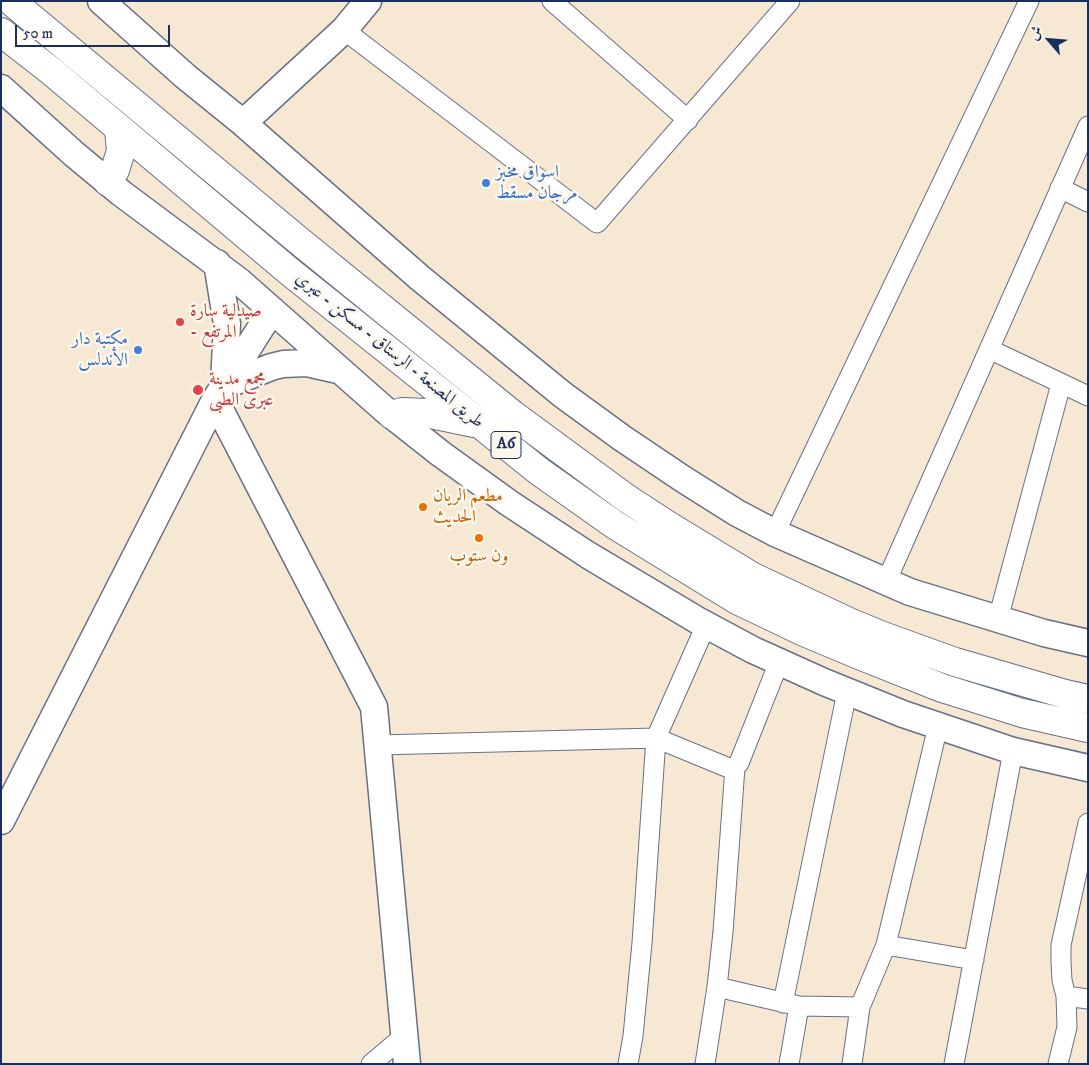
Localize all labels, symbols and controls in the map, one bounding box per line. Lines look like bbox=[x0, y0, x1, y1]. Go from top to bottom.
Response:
scale bar bbox=[18, 15, 172, 47]
north arrow bbox=[1024, 15, 1074, 65]
text: ش bbox=[1024, 23, 1047, 43]
text: 50 m bbox=[23, 24, 53, 43]
place label: اسواق مخبز مرجان مسقط bbox=[496, 162, 577, 204]
marker: اسواق مخبز مرجان مسقط bbox=[480, 177, 492, 189]
street label: طريق المصنعة - الرستاق - مسكن - عبري bbox=[290, 268, 488, 434]
place label: صيدلية سارة - المرتفع bbox=[190, 301, 262, 344]
marker: صيدلية سارة - المرتفع bbox=[174, 316, 186, 328]
place label: مكتبة دار الأندلس bbox=[72, 329, 128, 372]
marker: مكتبة دار الأندلس bbox=[132, 344, 144, 356]
place label: مجمع مدينة عبرى الطبى bbox=[209, 369, 274, 412]
marker: مجمع مدينة عبرى الطبى bbox=[191, 383, 205, 397]
road number: A6 bbox=[491, 432, 521, 458]
place label: مطعم الريان الحديث bbox=[433, 486, 503, 528]
marker: مطعم الريان الحديث bbox=[417, 501, 429, 513]
marker: ون ستوب bbox=[473, 532, 485, 544]
place label: ون ستوب bbox=[450, 546, 508, 568]

